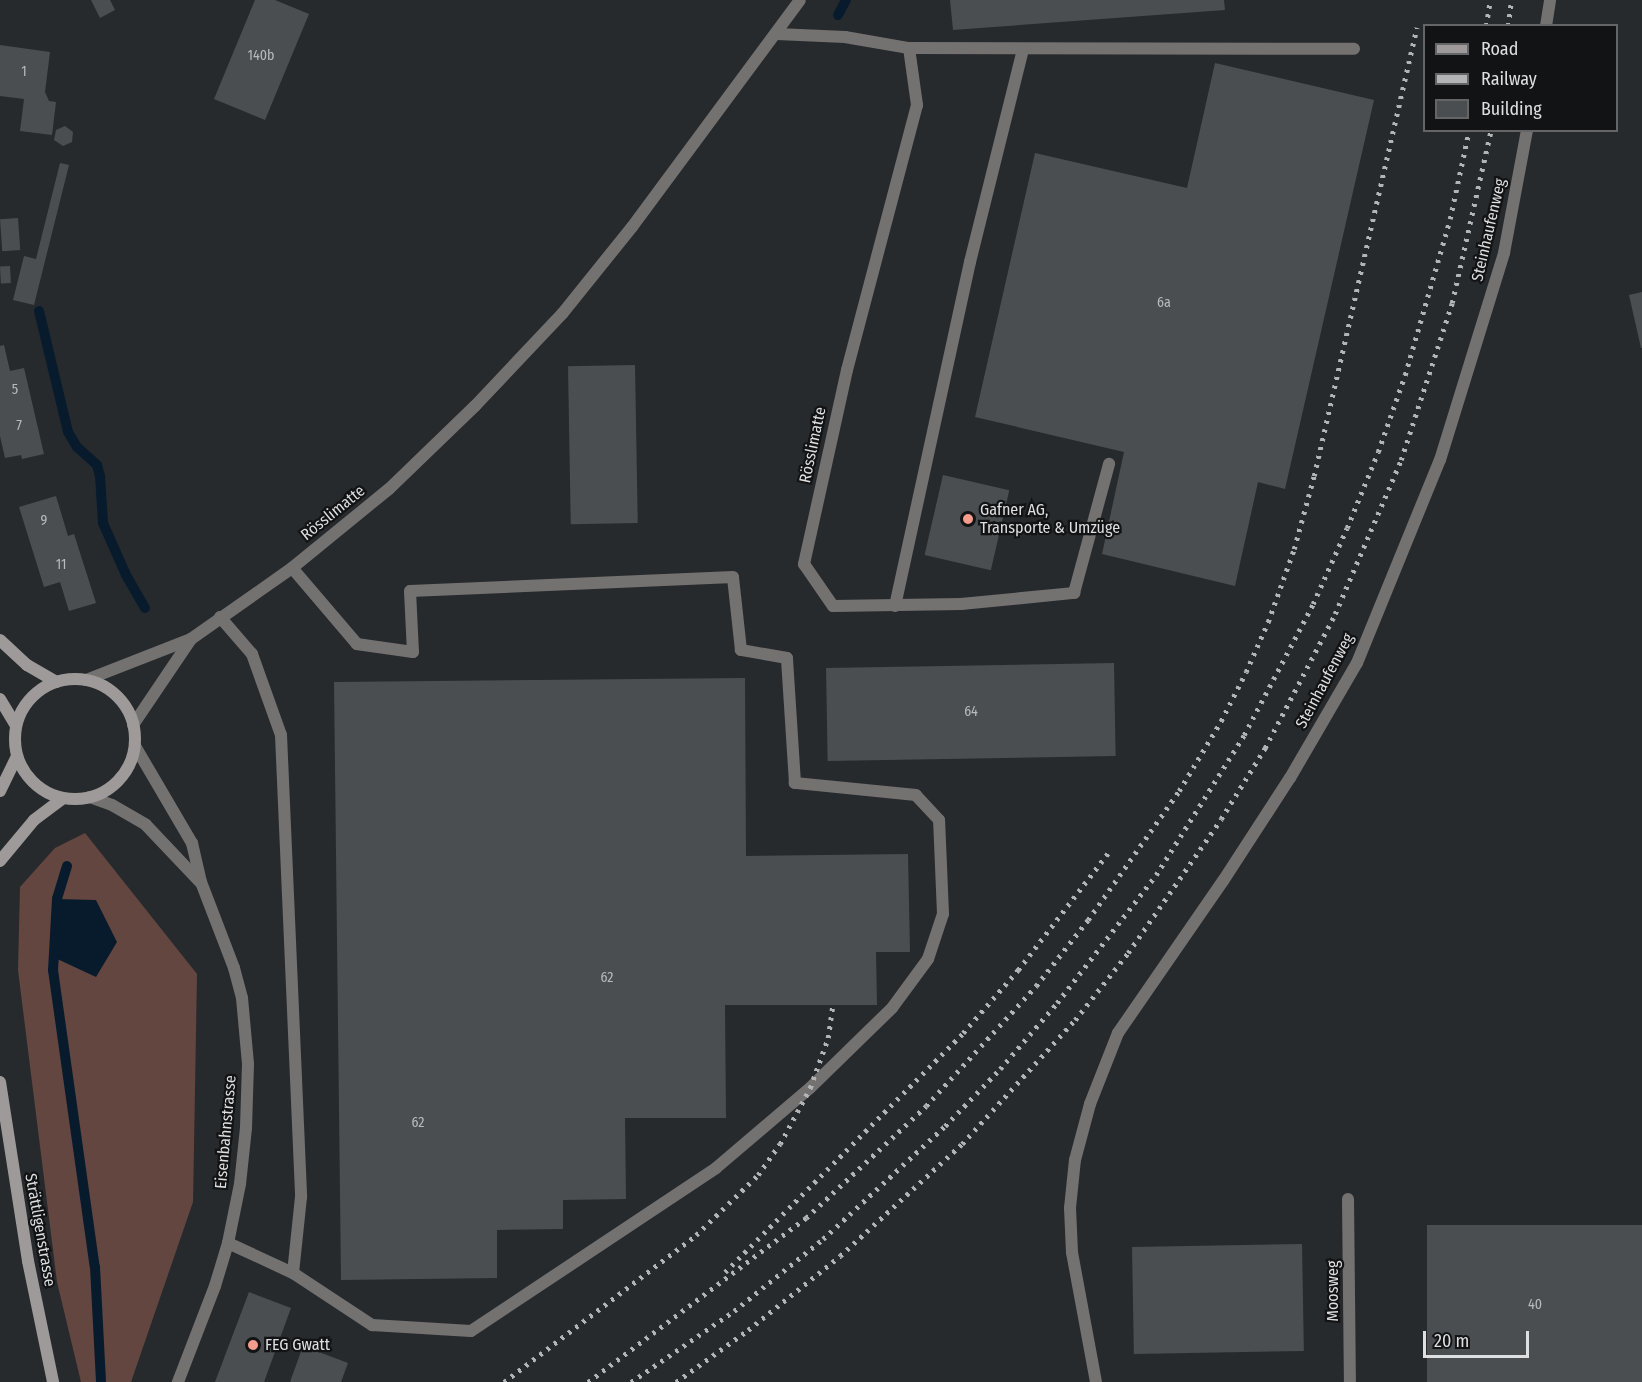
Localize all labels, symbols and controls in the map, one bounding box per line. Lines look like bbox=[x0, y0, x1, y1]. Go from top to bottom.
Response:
legend bbox=[1423, 24, 1618, 132]
text: Road bbox=[1481, 38, 1518, 60]
house number: 140b bbox=[248, 48, 274, 64]
house number: 1 bbox=[21, 64, 27, 80]
text: Railway bbox=[1481, 68, 1537, 90]
text: Building bbox=[1481, 98, 1542, 120]
street label: Steinhaufenweg bbox=[1468, 177, 1510, 283]
house number: 6a bbox=[1157, 295, 1171, 311]
house number: 5 bbox=[12, 382, 18, 398]
street label: Rösslimatte bbox=[796, 405, 830, 485]
house number: 7 bbox=[16, 418, 22, 434]
street label: Rösslimatte bbox=[297, 481, 369, 545]
place label: Gafner AG, Transporte & Umzüge bbox=[980, 500, 1120, 538]
marker: Gafner AG, Transporte & Umzüge bbox=[961, 512, 975, 526]
house number: 9 bbox=[41, 513, 47, 529]
house number: 11 bbox=[56, 557, 66, 573]
street label: Steinhaufenweg bbox=[1292, 630, 1358, 732]
house number: 64 bbox=[964, 704, 978, 720]
house number: 62 bbox=[601, 970, 613, 986]
street label: Eisenbahnstrasse bbox=[211, 1074, 241, 1190]
house number: 62 bbox=[412, 1115, 424, 1131]
street label: Strättligenstrasse bbox=[21, 1172, 59, 1288]
street label: Moosweg bbox=[1323, 1261, 1343, 1321]
house number: 40 bbox=[1528, 1297, 1542, 1313]
scale bar bbox=[1426, 1319, 1532, 1357]
text: 20 m bbox=[1434, 1330, 1469, 1352]
place label: FEG Gwatt bbox=[265, 1335, 330, 1355]
marker: FEG Gwatt bbox=[246, 1338, 260, 1352]

